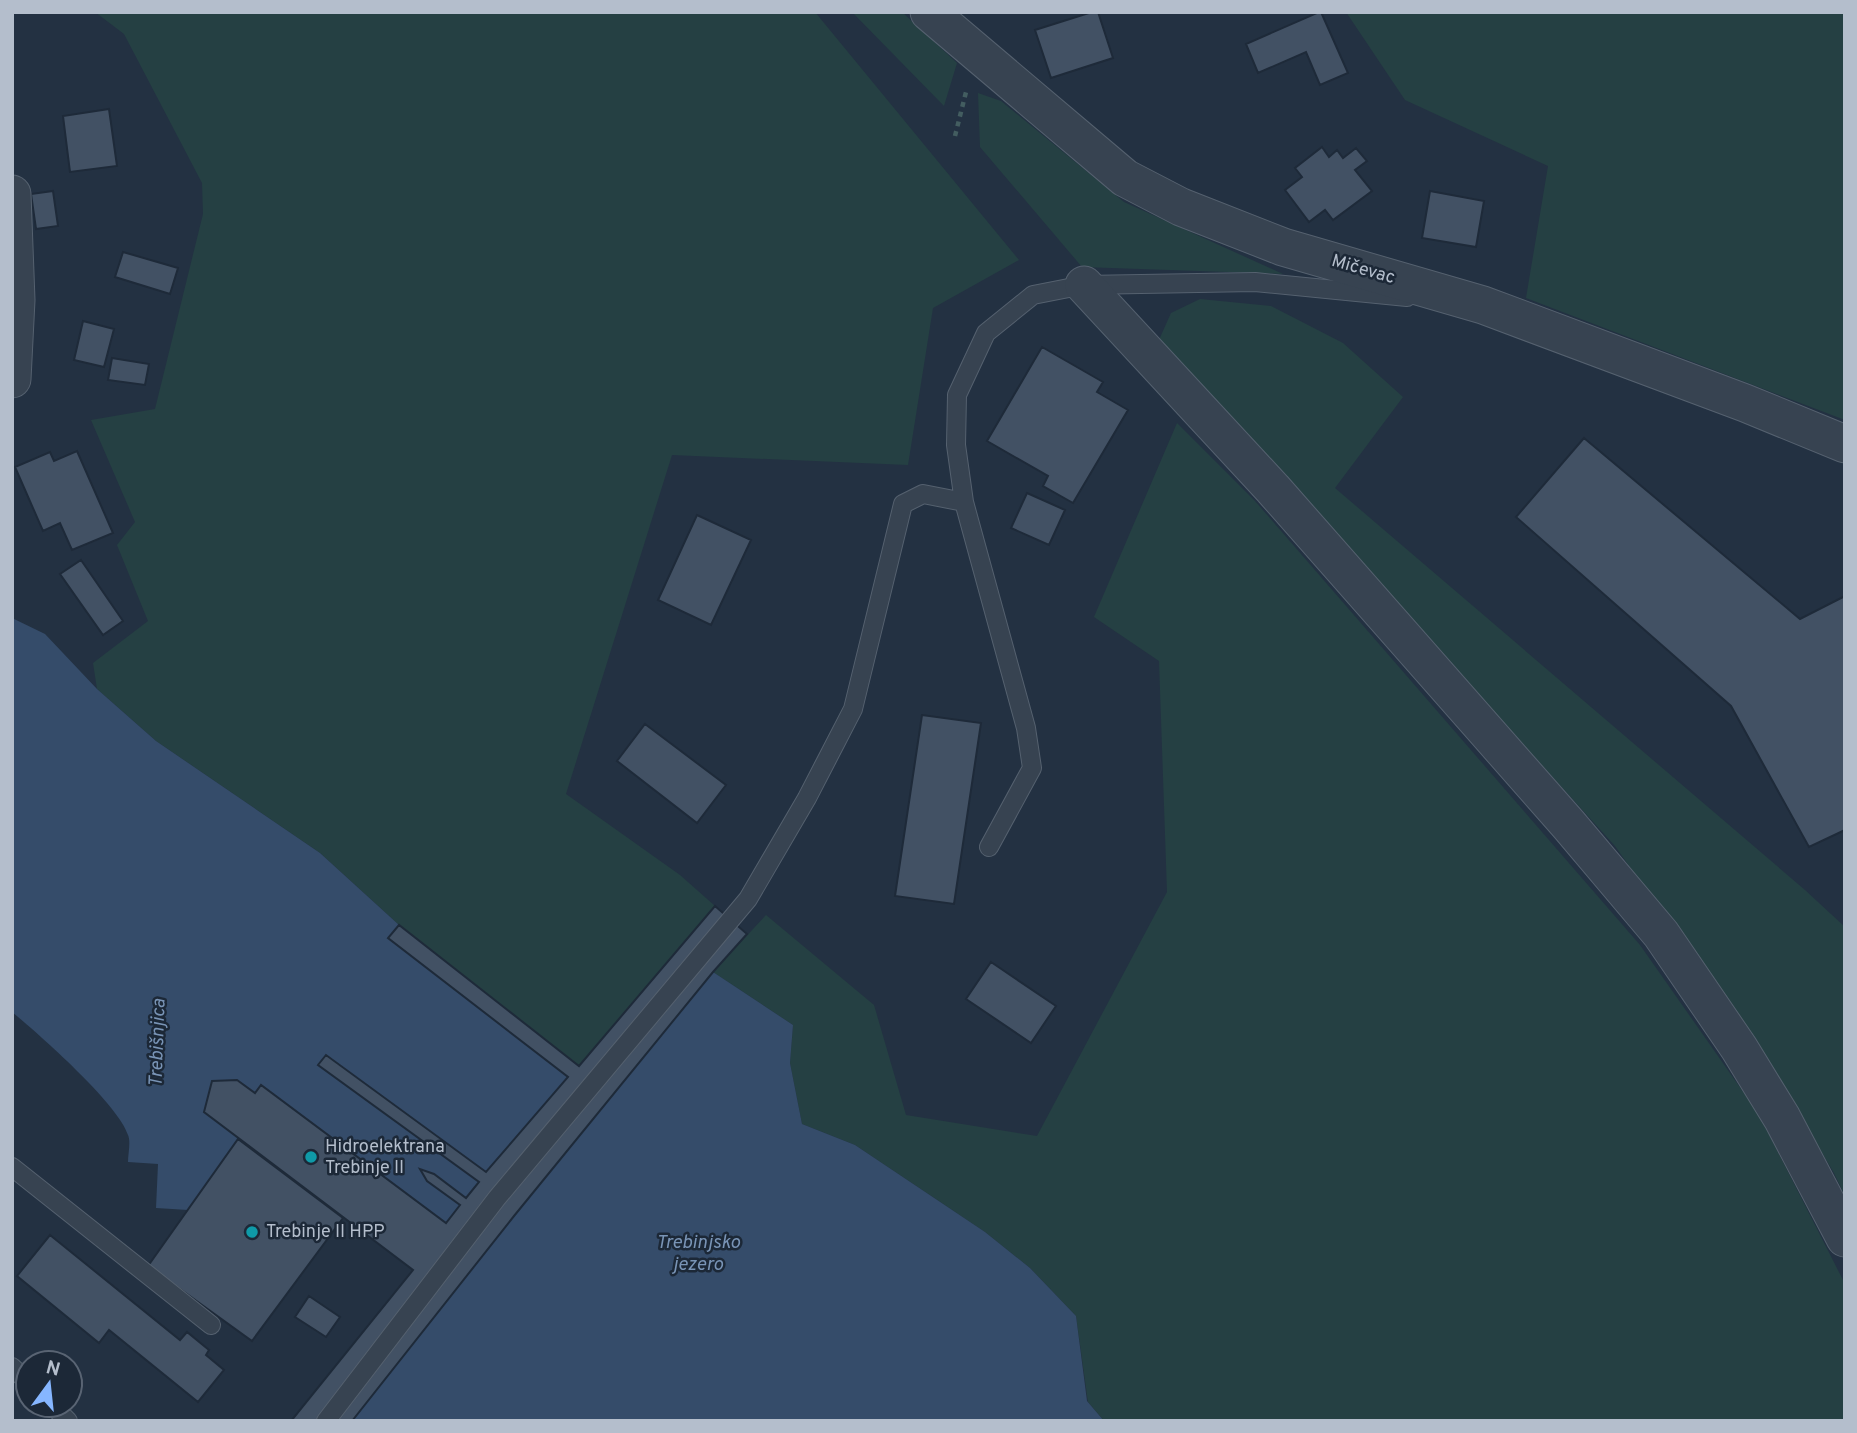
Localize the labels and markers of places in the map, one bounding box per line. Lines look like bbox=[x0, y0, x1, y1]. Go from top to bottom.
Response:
place label: Hidroelektrana Trebinje II bbox=[325, 1136, 445, 1180]
marker: Hidroelektrana Trebinje II bbox=[303, 1149, 319, 1165]
place label: Trebinje II HPP bbox=[266, 1221, 385, 1244]
marker: Trebinje II HPP bbox=[244, 1224, 260, 1240]

